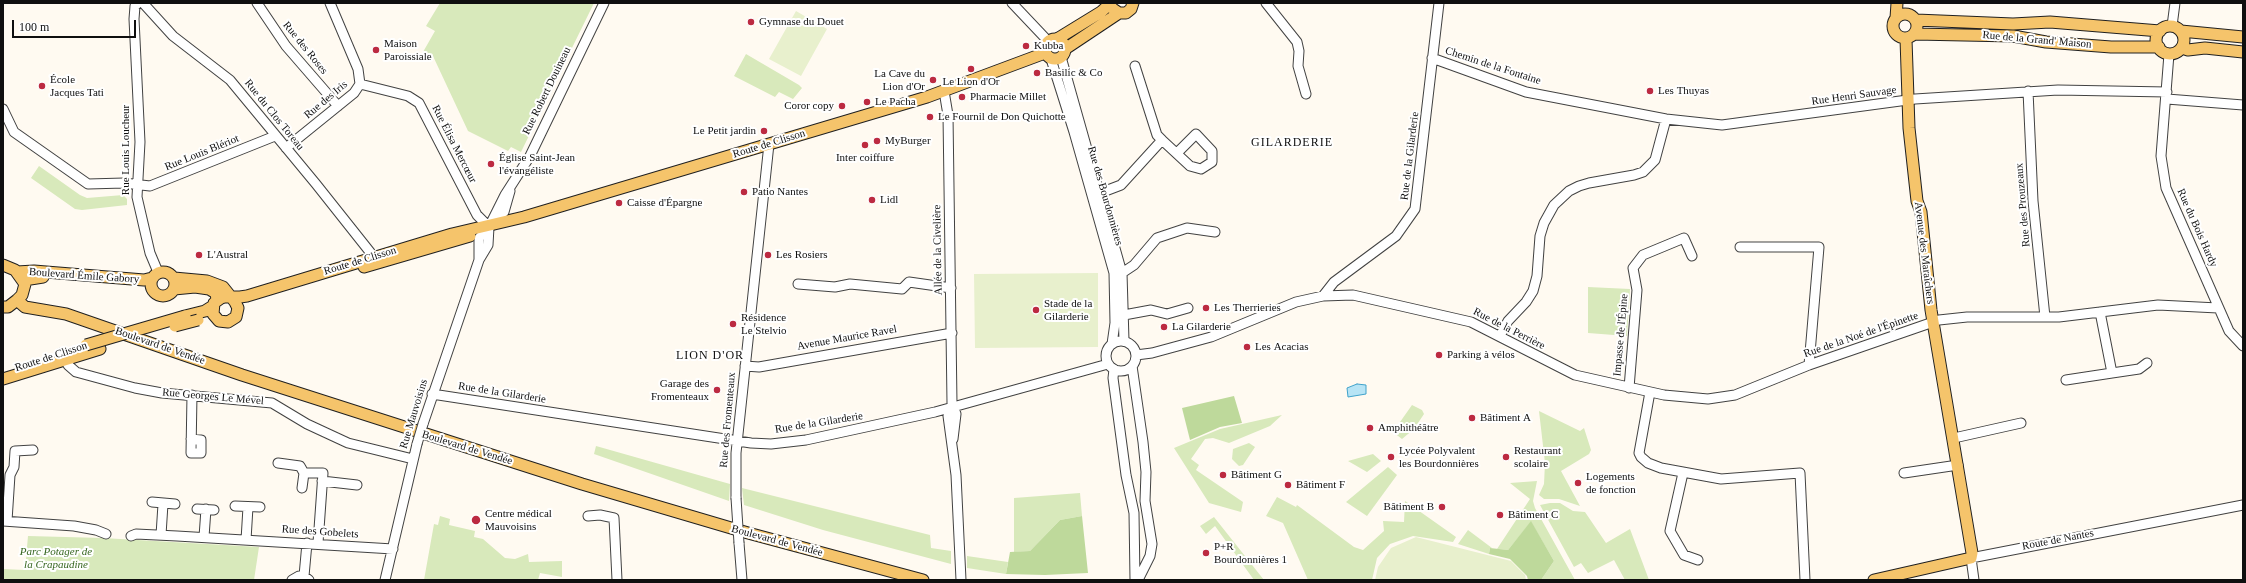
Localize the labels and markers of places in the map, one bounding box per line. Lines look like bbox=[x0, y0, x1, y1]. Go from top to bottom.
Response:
place label: Gymnase du Douet bbox=[759, 15, 844, 29]
marker: Gymnase du Douet bbox=[746, 17, 756, 27]
place label: Maison Paroissiale bbox=[384, 37, 432, 63]
place label: Kubba bbox=[1034, 39, 1063, 53]
marker: Kubba bbox=[1021, 41, 1031, 51]
marker: Maison Paroissiale bbox=[371, 45, 381, 55]
marker: Le Lion d'Or bbox=[966, 64, 976, 74]
place label: Basilic & Co bbox=[1045, 66, 1102, 80]
place label: La Cave du Lion d'Or bbox=[874, 67, 925, 93]
marker: Basilic & Co bbox=[1032, 68, 1042, 78]
place label: École Jacques Tati bbox=[50, 73, 104, 99]
marker: La Cave du Lion d'Or bbox=[928, 75, 938, 85]
place label: Le Lion d'Or bbox=[943, 75, 999, 89]
marker: École Jacques Tati bbox=[37, 81, 47, 91]
place label: Les Thuyas bbox=[1658, 84, 1709, 98]
marker: Les Thuyas bbox=[1645, 86, 1655, 96]
place label: Pharmacie Millet bbox=[970, 90, 1046, 104]
marker: Pharmacie Millet bbox=[957, 92, 967, 102]
place label: Le Pacha bbox=[875, 95, 916, 109]
marker: Le Pacha bbox=[862, 97, 872, 107]
place label: Coror copy bbox=[784, 99, 834, 113]
marker: Coror copy bbox=[837, 101, 847, 111]
place label: Le Fournil de Don Quichotte bbox=[938, 110, 1066, 124]
marker: Le Fournil de Don Quichotte bbox=[925, 112, 935, 122]
place label: Le Petit jardin bbox=[693, 124, 756, 138]
marker: Le Petit jardin bbox=[759, 126, 769, 136]
place label: MyBurger bbox=[885, 134, 931, 148]
marker: MyBurger bbox=[872, 136, 882, 146]
marker: Inter coiffure bbox=[860, 140, 870, 150]
place label: Église Saint-Jean l'évangéliste bbox=[499, 151, 575, 177]
place label: Inter coiffure bbox=[836, 151, 894, 165]
marker: Église Saint-Jean l'évangéliste bbox=[486, 159, 496, 169]
place label: Patio Nantes bbox=[752, 185, 808, 199]
marker: Patio Nantes bbox=[739, 187, 749, 197]
place label: Lidl bbox=[880, 193, 898, 207]
marker: Lidl bbox=[867, 195, 877, 205]
place label: Caisse d'Épargne bbox=[627, 196, 702, 210]
marker: Caisse d'Épargne bbox=[614, 198, 624, 208]
place label: L'Austral bbox=[207, 248, 248, 262]
place label: Les Rosiers bbox=[776, 248, 828, 262]
marker: L'Austral bbox=[194, 250, 204, 260]
marker: Les Rosiers bbox=[763, 250, 773, 260]
place label: Stade de la Gilarderie bbox=[1044, 297, 1092, 323]
place label: Les Therrieries bbox=[1214, 301, 1281, 315]
marker: Les Therrieries bbox=[1201, 303, 1211, 313]
marker: Stade de la Gilarderie bbox=[1031, 305, 1041, 315]
place label: Résidence Le Stelvio bbox=[741, 311, 787, 337]
marker: Résidence Le Stelvio bbox=[728, 319, 738, 329]
place label: La Gilarderie bbox=[1172, 320, 1231, 334]
marker: La Gilarderie bbox=[1159, 322, 1169, 332]
place label: Les Acacias bbox=[1255, 340, 1308, 354]
marker: Les Acacias bbox=[1242, 342, 1252, 352]
place label: Parking à vélos bbox=[1447, 348, 1515, 362]
marker: Parking à vélos bbox=[1434, 350, 1444, 360]
place label: Garage des Fromenteaux bbox=[651, 377, 709, 403]
marker: Garage des Fromenteaux bbox=[712, 385, 722, 395]
place label: Bâtiment A bbox=[1480, 411, 1531, 425]
marker: Bâtiment A bbox=[1467, 413, 1477, 423]
place label: Amphithéâtre bbox=[1378, 421, 1438, 435]
marker: Amphithéâtre bbox=[1365, 423, 1375, 433]
place label: Lycée Polyvalent les Bourdonnières bbox=[1399, 444, 1479, 470]
place label: Restaurant scolaire bbox=[1514, 444, 1561, 470]
marker: Lycée Polyvalent les Bourdonnières bbox=[1386, 452, 1396, 462]
marker: Restaurant scolaire bbox=[1501, 452, 1511, 462]
place label: Bâtiment G bbox=[1231, 468, 1282, 482]
marker: Bâtiment G bbox=[1218, 470, 1228, 480]
place label: Logements de fonction bbox=[1586, 470, 1636, 496]
place label: Bâtiment F bbox=[1296, 478, 1345, 492]
marker: Logements de fonction bbox=[1573, 478, 1583, 488]
marker: Bâtiment F bbox=[1283, 480, 1293, 490]
place label: Bâtiment B bbox=[1384, 500, 1434, 514]
marker: Bâtiment B bbox=[1437, 502, 1447, 512]
place label: Centre médical Mauvoisins bbox=[485, 507, 552, 533]
place label: Bâtiment C bbox=[1508, 508, 1558, 522]
marker: Bâtiment C bbox=[1495, 510, 1505, 520]
marker: Centre médical Mauvoisins bbox=[470, 514, 482, 526]
place label: P+R Bourdonnières 1 bbox=[1214, 540, 1287, 566]
marker: P+R Bourdonnières 1 bbox=[1201, 548, 1211, 558]

